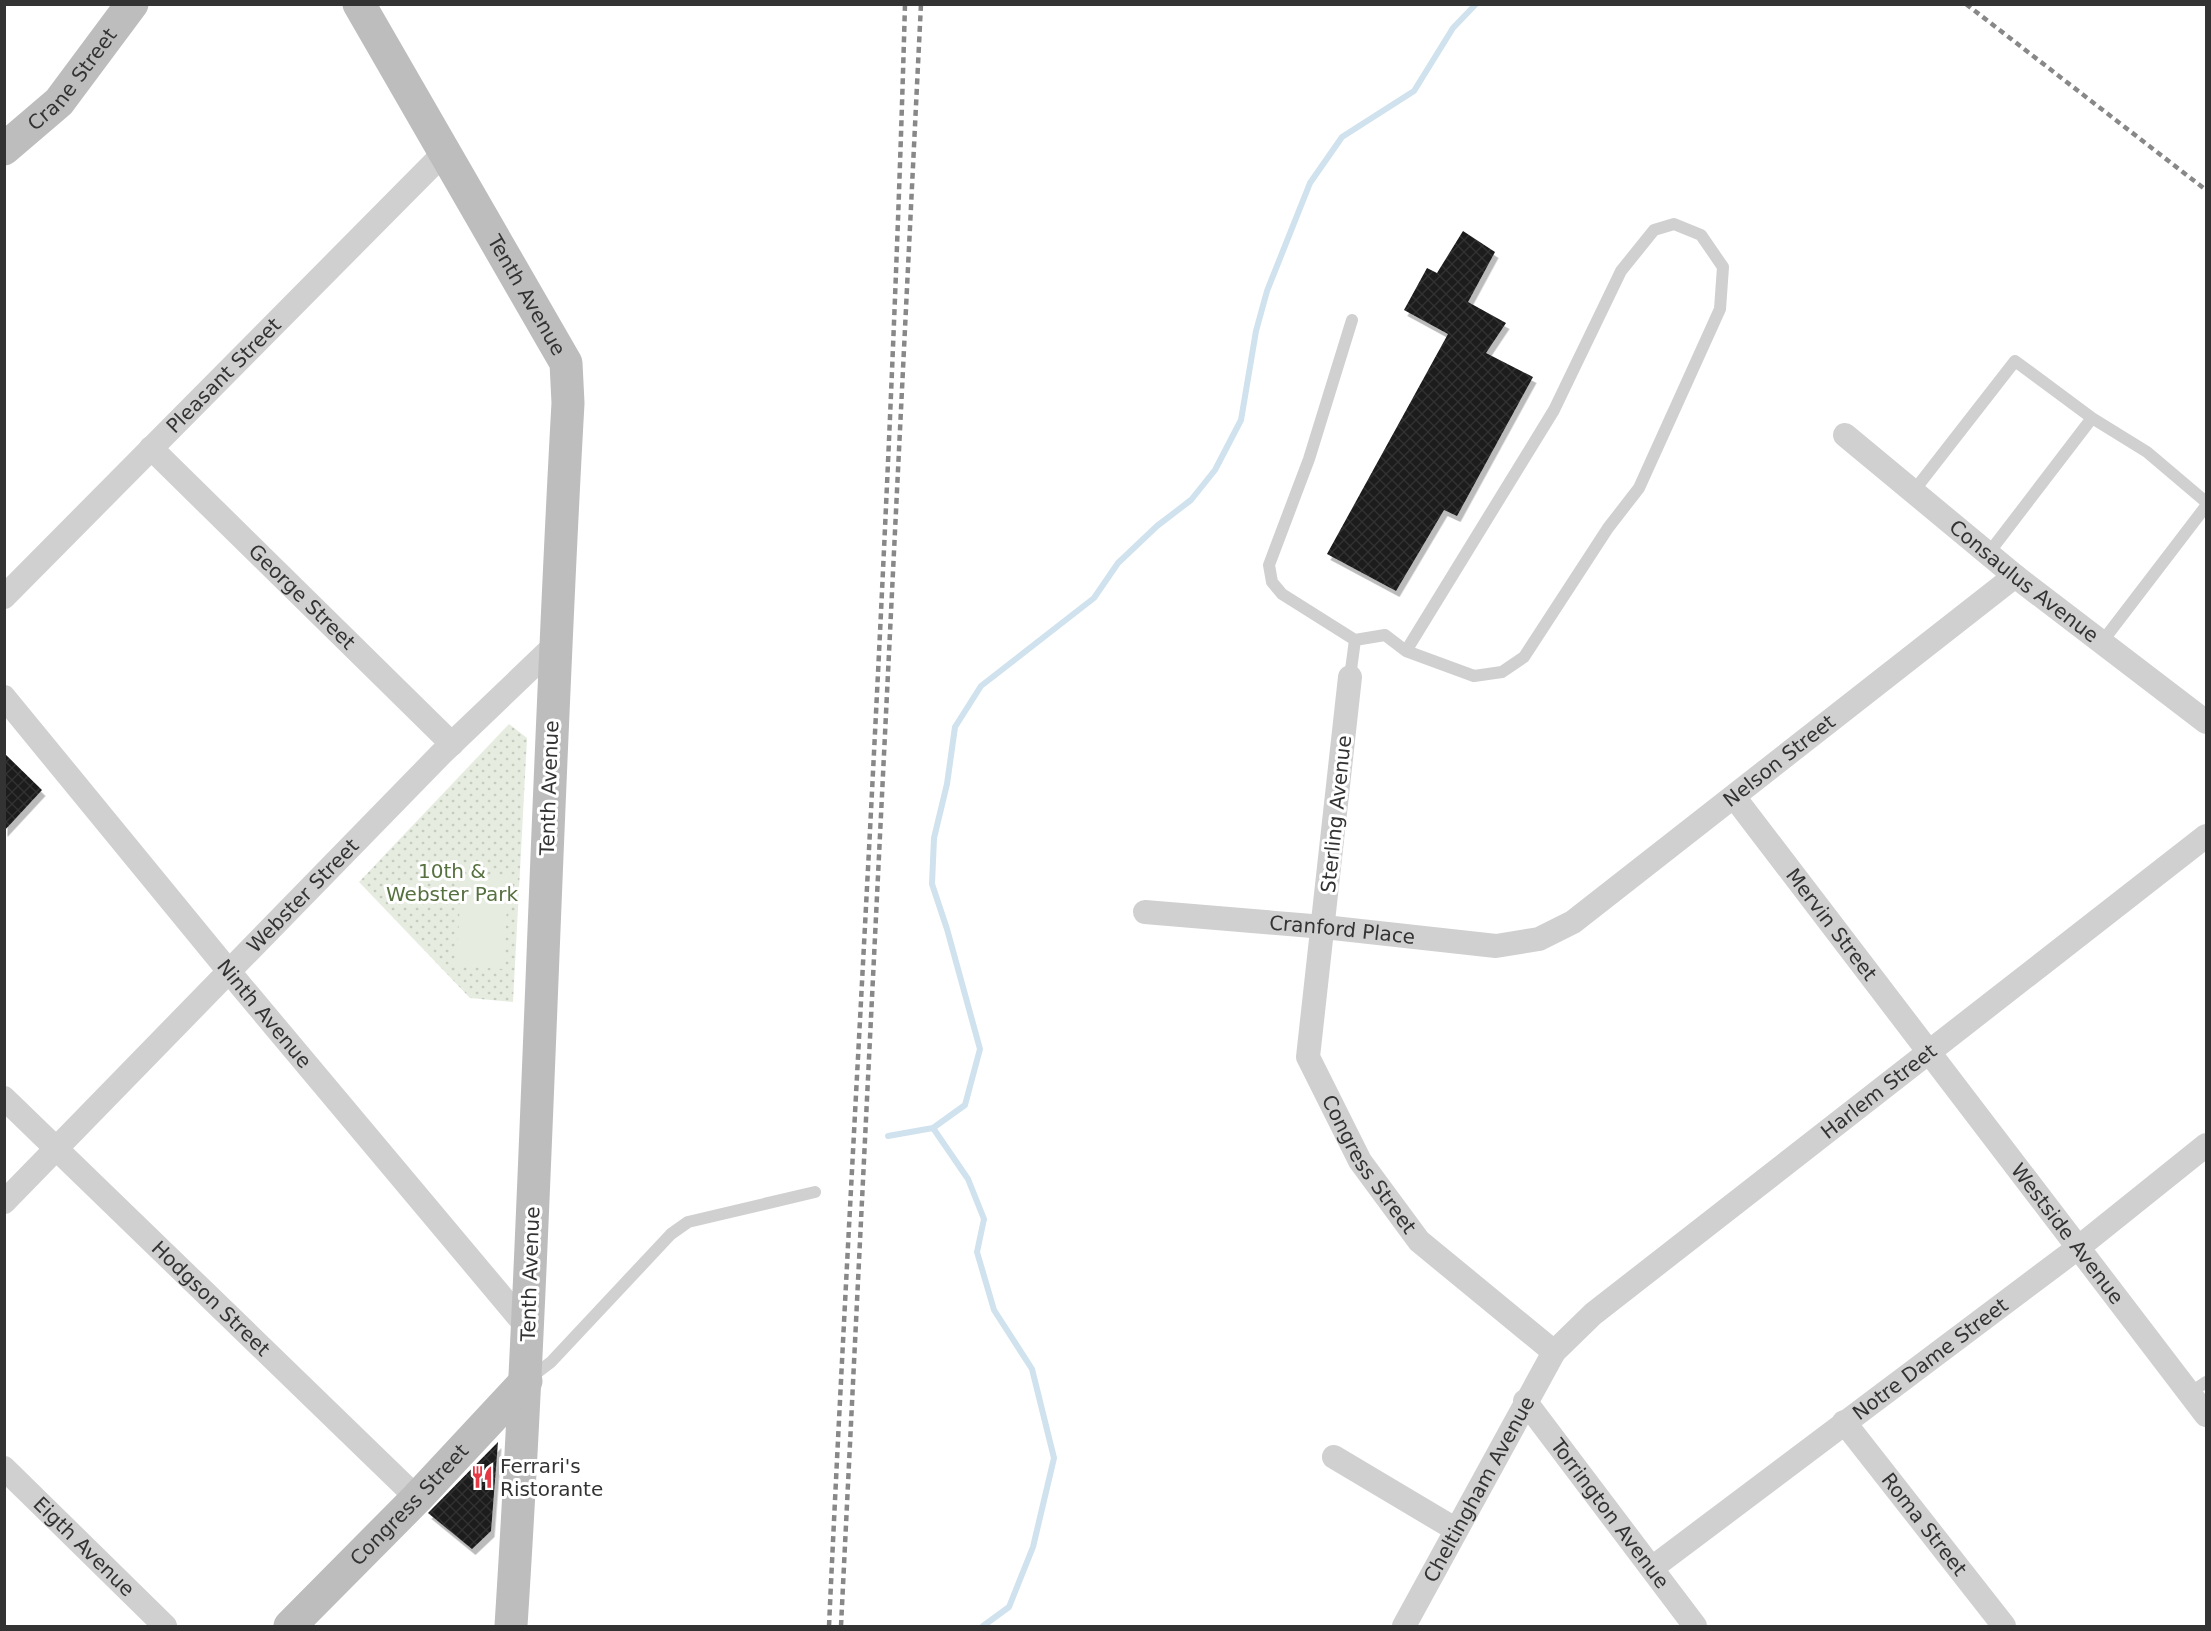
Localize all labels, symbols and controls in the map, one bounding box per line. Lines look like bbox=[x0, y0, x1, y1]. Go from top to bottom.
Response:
street label: Crane Street bbox=[23, 23, 122, 136]
street label: Tenth Avenue bbox=[482, 230, 571, 360]
street label: Pleasant Street bbox=[161, 313, 286, 438]
street label: Consaulus Avenue bbox=[1944, 515, 2103, 647]
street label: George Street bbox=[244, 539, 361, 654]
street label: Nelson Street bbox=[1718, 709, 1840, 812]
street label: Tenth Avenue bbox=[535, 720, 563, 857]
street label: Sterling Avenue bbox=[1316, 734, 1356, 894]
street label: Webster Street bbox=[242, 834, 364, 958]
park label: 10th & Webster Park bbox=[386, 859, 518, 906]
street label: Mervin Street bbox=[1781, 863, 1882, 985]
street label: Cranford Place bbox=[1268, 910, 1416, 949]
street label: Ninth Avenue bbox=[212, 954, 317, 1073]
street label: Harlem Street bbox=[1816, 1039, 1941, 1144]
street label: Congress Street bbox=[1317, 1091, 1422, 1238]
street label: Westside Avenue bbox=[2006, 1158, 2129, 1309]
street label: Tenth Avenue bbox=[516, 1206, 544, 1343]
street label: Hodgson Street bbox=[147, 1236, 275, 1361]
street label: Notre Dame Street bbox=[1848, 1293, 2013, 1425]
street label: Cheltingham Avenue bbox=[1418, 1392, 1539, 1586]
street label: Torrington Avenue bbox=[1545, 1433, 1674, 1593]
street label: Congress Street bbox=[345, 1439, 473, 1570]
place label: Ferrari's Ristorante bbox=[500, 1454, 603, 1501]
restaurant icon: Ferrari's Ristorante bbox=[469, 1464, 495, 1490]
street label: Roma Street bbox=[1876, 1468, 1972, 1581]
street label: Eigth Avenue bbox=[28, 1492, 140, 1601]

